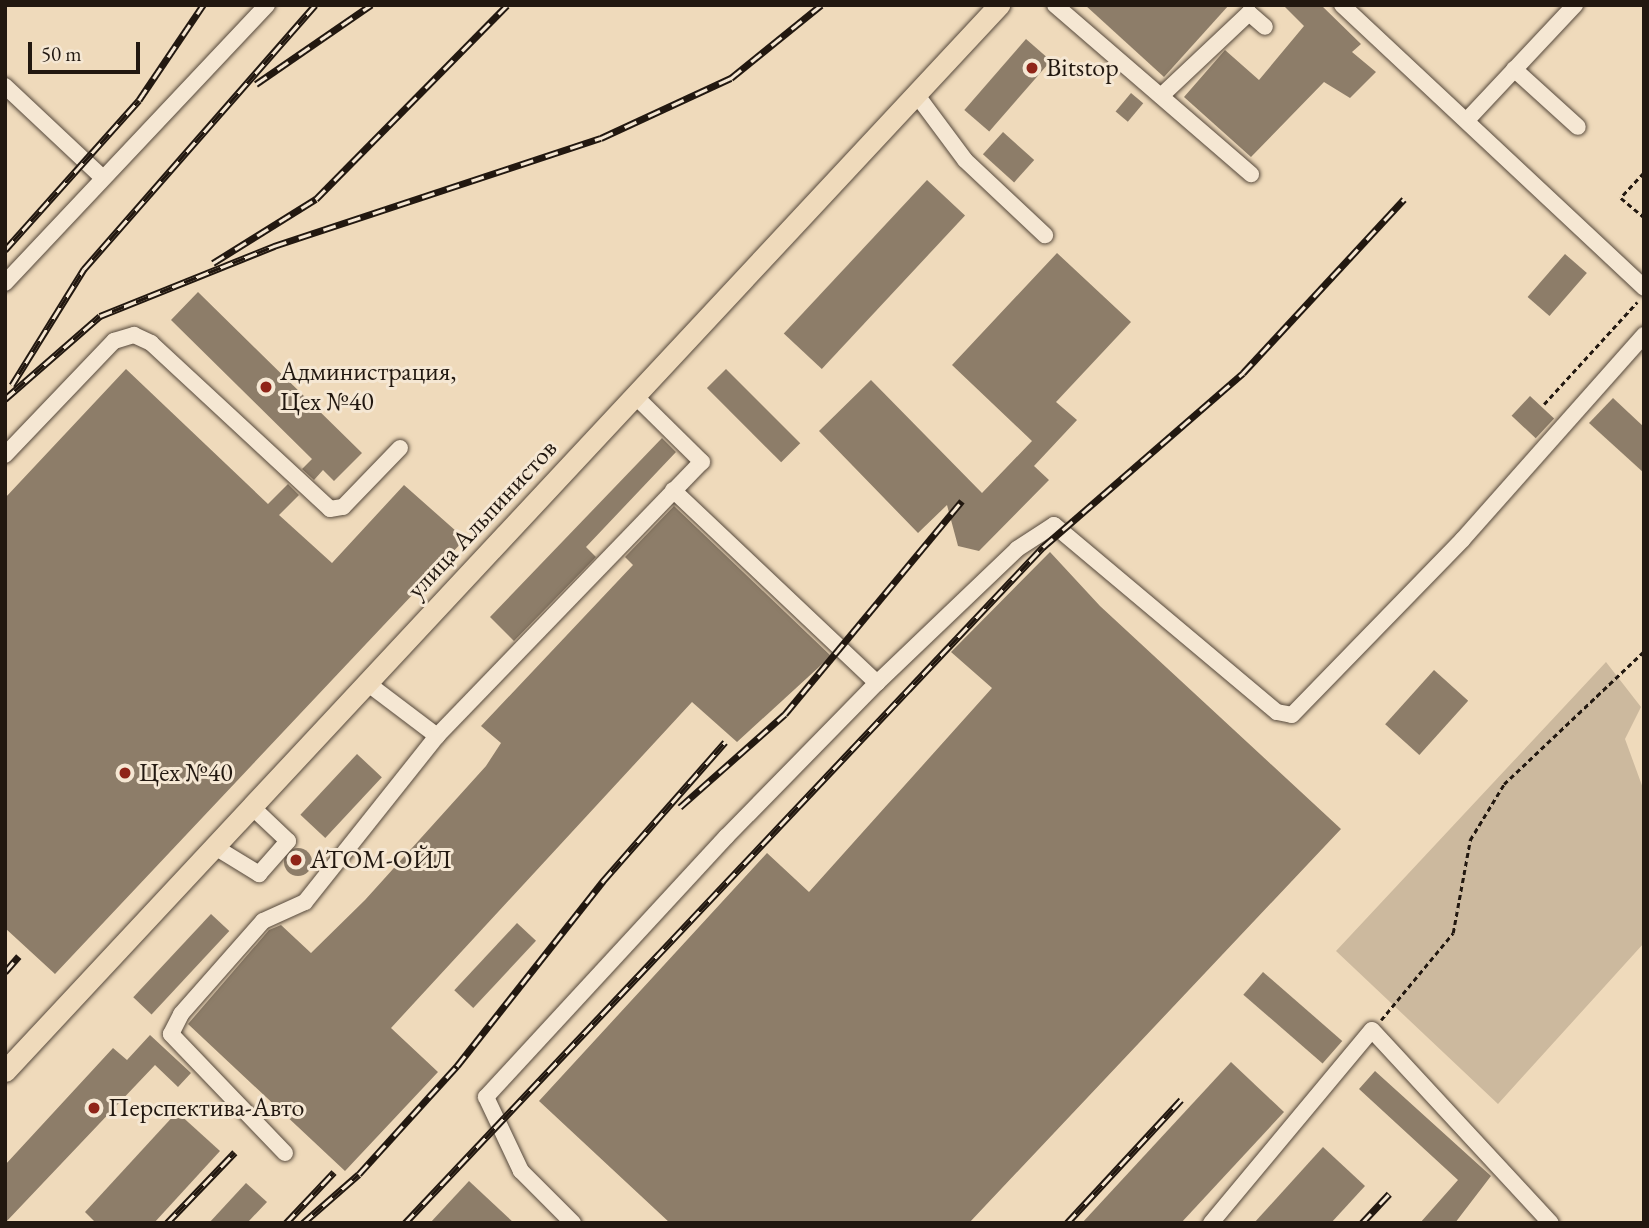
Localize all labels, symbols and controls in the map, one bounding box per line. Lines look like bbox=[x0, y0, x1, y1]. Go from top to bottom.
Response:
scale bar bbox=[32, 28, 144, 72]
text: 50 m bbox=[41, 40, 82, 67]
place label: Bitstop bbox=[1046, 52, 1119, 84]
marker: Bitstop bbox=[1024, 60, 1040, 76]
place label: Администрация, Цех №40 bbox=[280, 356, 456, 418]
marker: Администрация, Цех №40 bbox=[258, 379, 274, 395]
street label: улица Альпинистов bbox=[400, 433, 564, 605]
place label: Цех №40 bbox=[139, 757, 233, 789]
marker: Цех №40 bbox=[117, 765, 133, 781]
place label: АТОМ-ОЙЛ bbox=[310, 844, 452, 876]
marker: АТОМ-ОЙЛ bbox=[288, 852, 304, 868]
place label: Перспектива-Авто bbox=[108, 1092, 304, 1124]
marker: Перспектива-Авто bbox=[86, 1100, 102, 1116]

